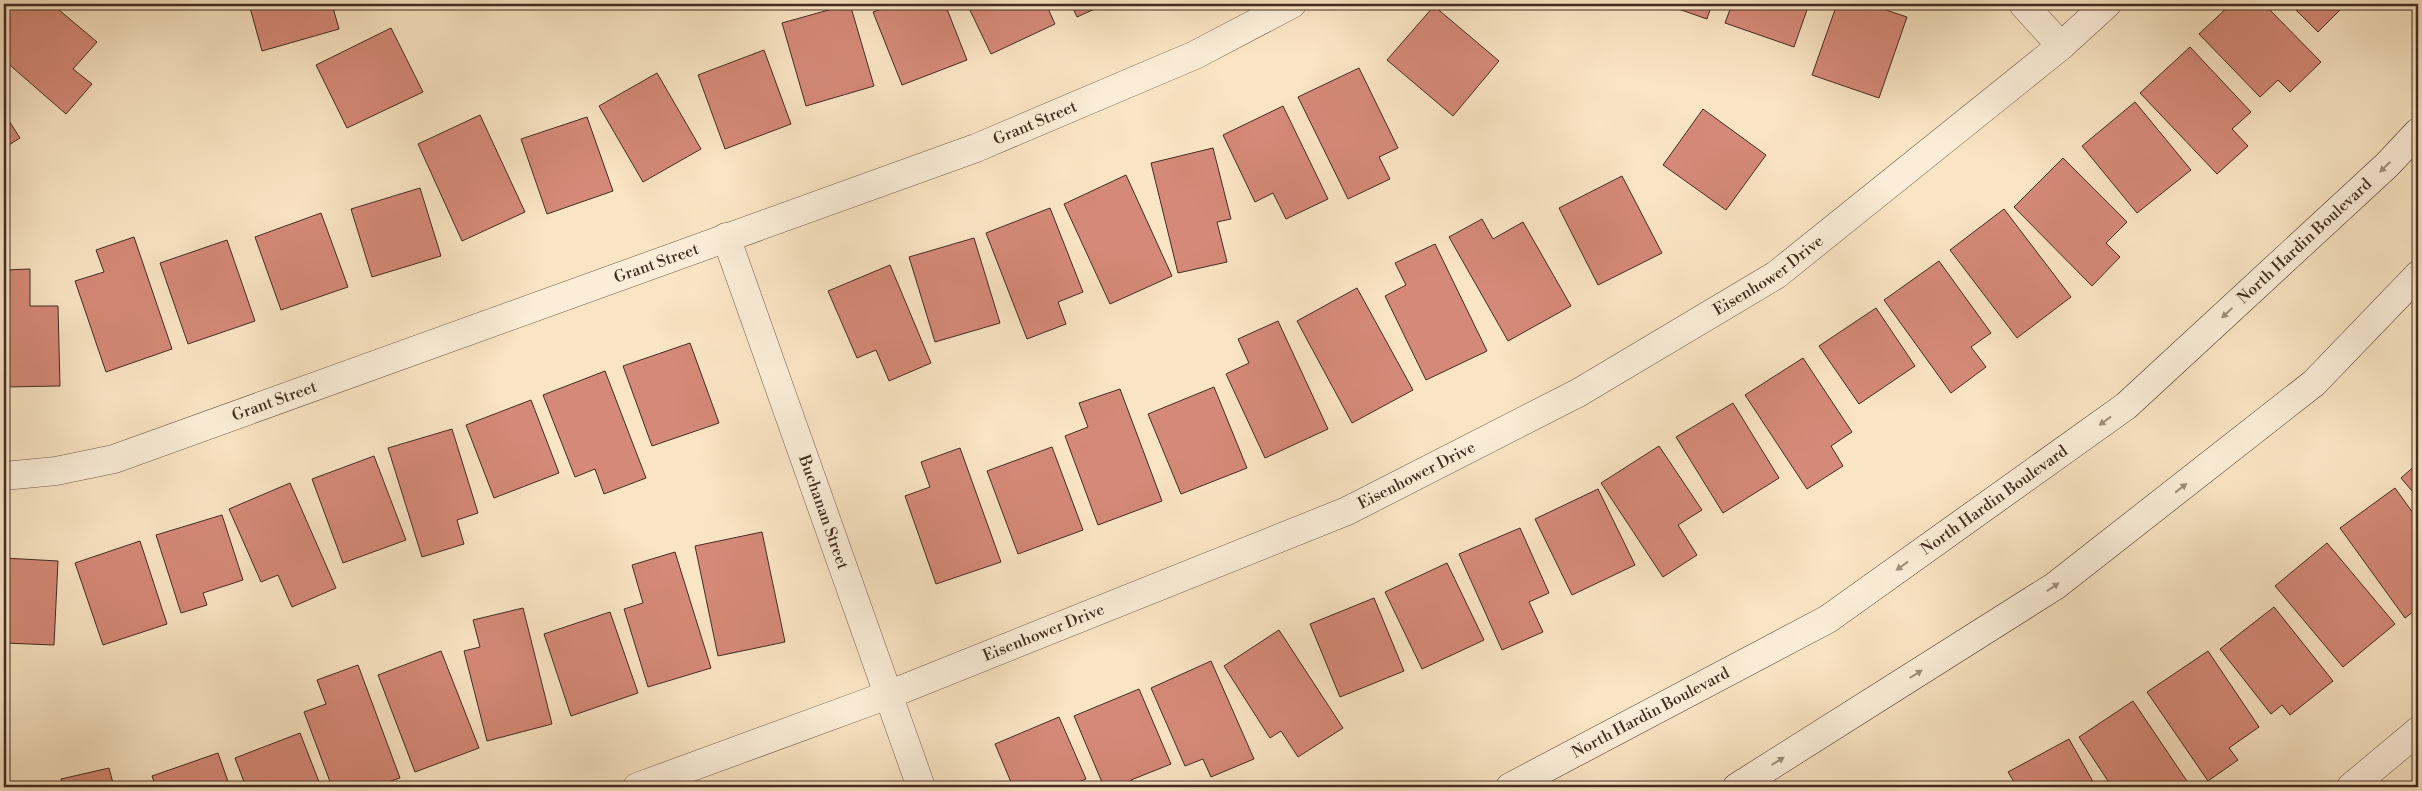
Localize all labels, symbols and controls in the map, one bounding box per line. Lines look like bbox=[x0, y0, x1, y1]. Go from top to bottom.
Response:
street label: Grant Street bbox=[990, 96, 1080, 149]
one-way arrow bbox=[2379, 161, 2391, 173]
street label: North Hardin Boulevard bbox=[2233, 174, 2376, 308]
street label: Eisenhower Drive bbox=[1710, 231, 1827, 320]
street label: Grant Street bbox=[611, 239, 702, 288]
one-way arrow bbox=[2221, 307, 2233, 319]
street label: Grant Street bbox=[229, 377, 320, 426]
one-way arrow bbox=[2098, 416, 2112, 426]
street label: Eisenhower Drive bbox=[1354, 437, 1479, 514]
street label: North Hardin Boulevard bbox=[1917, 441, 2072, 559]
street label: Buchanan Street bbox=[794, 451, 853, 572]
one-way arrow bbox=[2174, 482, 2187, 493]
one-way arrow bbox=[1895, 561, 1909, 571]
one-way arrow bbox=[2046, 582, 2060, 592]
street label: Eisenhower Drive bbox=[980, 599, 1107, 666]
street label: North Hardin Boulevard bbox=[1568, 663, 1733, 763]
one-way arrow bbox=[1909, 670, 1922, 679]
one-way arrow bbox=[1772, 757, 1785, 766]

